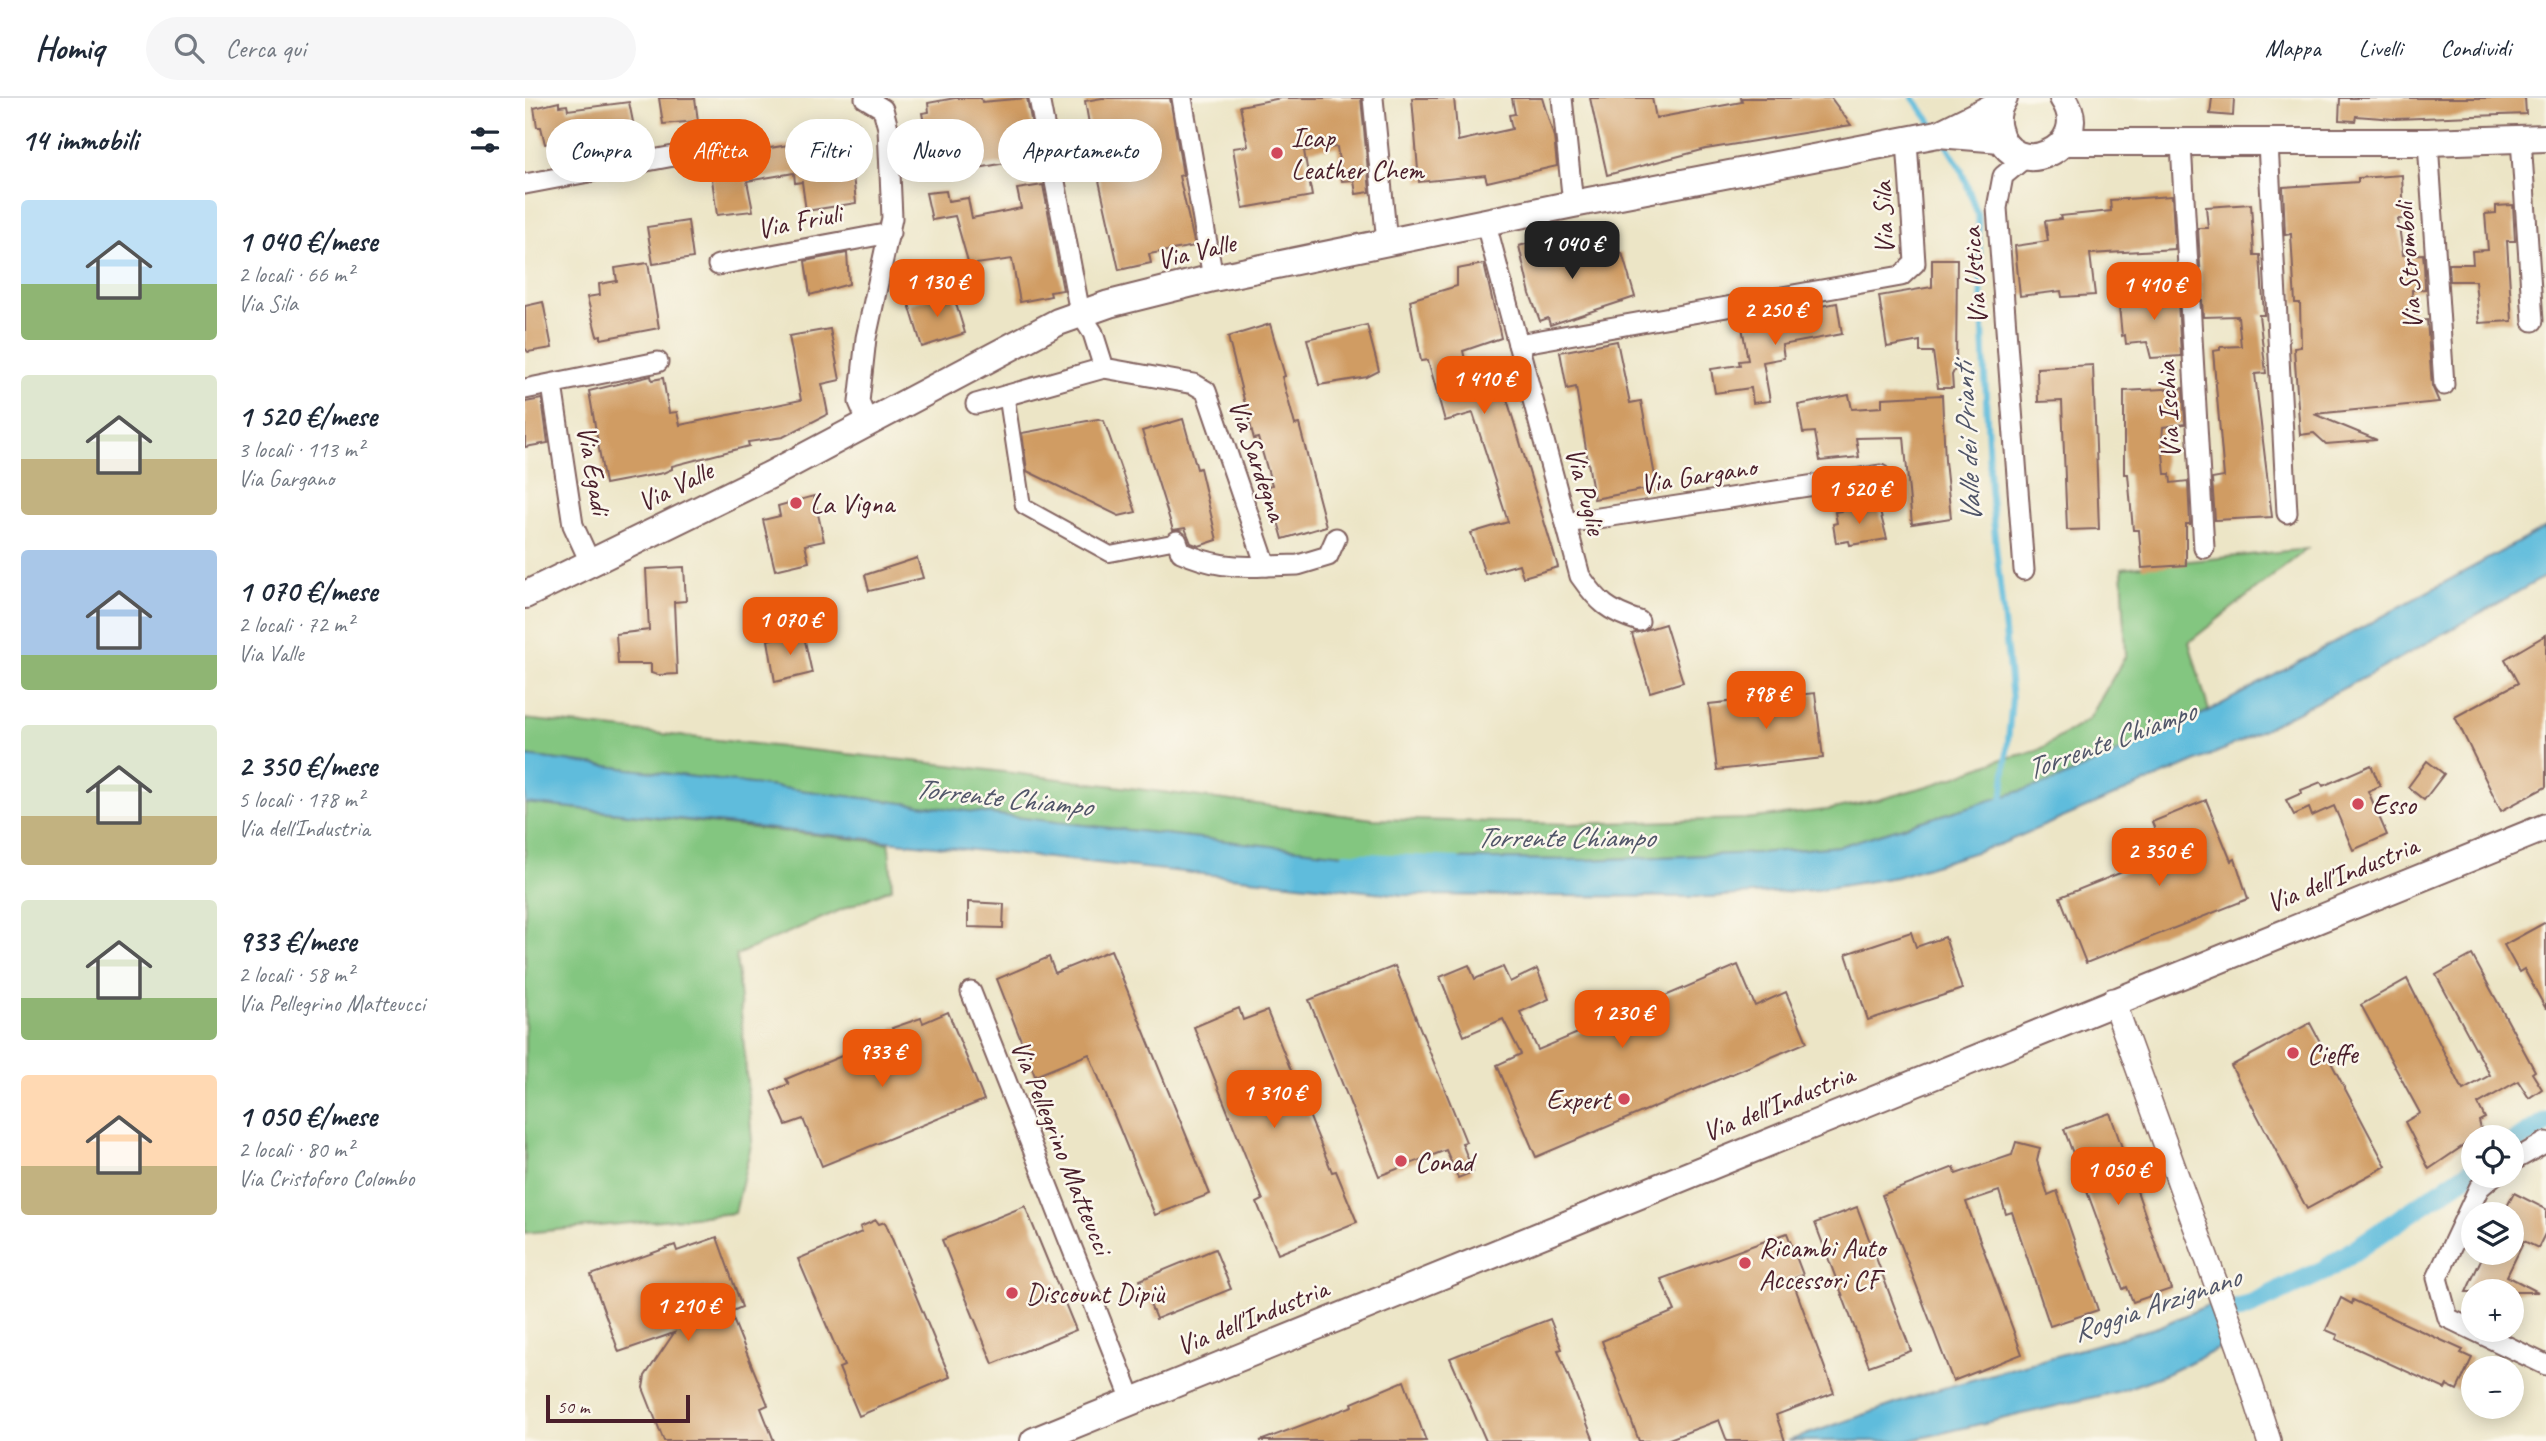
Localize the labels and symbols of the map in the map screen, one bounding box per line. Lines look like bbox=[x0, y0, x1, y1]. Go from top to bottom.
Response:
place label: Icap Leather Chem bbox=[1291, 120, 1426, 187]
marker: Icap Leather Chem bbox=[1269, 145, 1285, 161]
street label: Via Sila bbox=[1864, 179, 1902, 255]
street label: Via Friuli bbox=[754, 195, 848, 246]
street label: Via Stromboli bbox=[2386, 197, 2430, 331]
pin: 1 040 € bbox=[1507, 222, 1637, 281]
street label: Via Ustica bbox=[1953, 224, 1995, 326]
street label: Via Valle bbox=[1153, 225, 1241, 277]
pin: 1 130 € bbox=[872, 260, 1002, 319]
pin: 1 410 € bbox=[2089, 262, 2219, 322]
pin: 2 250 € bbox=[1710, 288, 1840, 347]
water label: Valle dei Prianti bbox=[1943, 355, 1990, 524]
pin: 1 410 € bbox=[1419, 356, 1549, 416]
street label: Via Ischia bbox=[2148, 359, 2188, 460]
street label: Via Sardegna bbox=[1221, 395, 1296, 527]
street label: Via Egadi bbox=[569, 423, 620, 521]
street label: Via Puglie bbox=[1558, 444, 1615, 540]
street label: Via Gargano bbox=[1637, 448, 1762, 501]
street label: Via Valle bbox=[632, 452, 720, 519]
pin: 1 520 € bbox=[1794, 466, 1924, 526]
place label: La Vigna bbox=[810, 486, 896, 521]
marker: La Vigna bbox=[788, 495, 804, 511]
pin: 1 070 € bbox=[725, 598, 855, 657]
pin: 798 € bbox=[1717, 672, 1815, 731]
water label: Torrente Chiampo bbox=[2020, 691, 2203, 788]
water label: Torrente Chiampo bbox=[913, 769, 1097, 826]
place label: Esso bbox=[2372, 787, 2418, 822]
marker: Esso bbox=[2350, 796, 2366, 812]
water label: Torrente Chiampo bbox=[1476, 818, 1657, 856]
street label: Via dell'Industria bbox=[2261, 827, 2425, 920]
pin: 2 350 € bbox=[2094, 828, 2224, 888]
pin: 1 230 € bbox=[1557, 990, 1687, 1050]
pin: 933 € bbox=[833, 1030, 931, 1089]
street label: Via Pellegrino Matteucci bbox=[1003, 1035, 1122, 1263]
place label: Cieffe bbox=[2307, 1036, 2360, 1071]
marker: Cieffe bbox=[2285, 1045, 2301, 1061]
street label: Via dell'Industria bbox=[1697, 1056, 1861, 1149]
pin: 1 310 € bbox=[1209, 1070, 1339, 1130]
place label: Expert bbox=[1546, 1082, 1613, 1117]
marker: Expert bbox=[1616, 1091, 1632, 1107]
place label: Conad bbox=[1415, 1144, 1477, 1179]
pin: 1 050 € bbox=[2053, 1148, 2183, 1207]
marker: Conad bbox=[1393, 1153, 1409, 1169]
place label: Ricambi Auto Accessori CF bbox=[1759, 1230, 1888, 1297]
marker: Ricambi Auto Accessori CF bbox=[1737, 1255, 1753, 1271]
water label: Roggia Arzignano bbox=[2067, 1257, 2248, 1350]
street label: Via dell'Industria bbox=[1171, 1270, 1335, 1363]
place label: Discount Dipiù bbox=[1026, 1276, 1166, 1311]
pin: 1 210 € bbox=[623, 1284, 753, 1343]
marker: Discount Dipiù bbox=[1004, 1285, 1020, 1301]
scale bar bbox=[546, 1392, 689, 1424]

